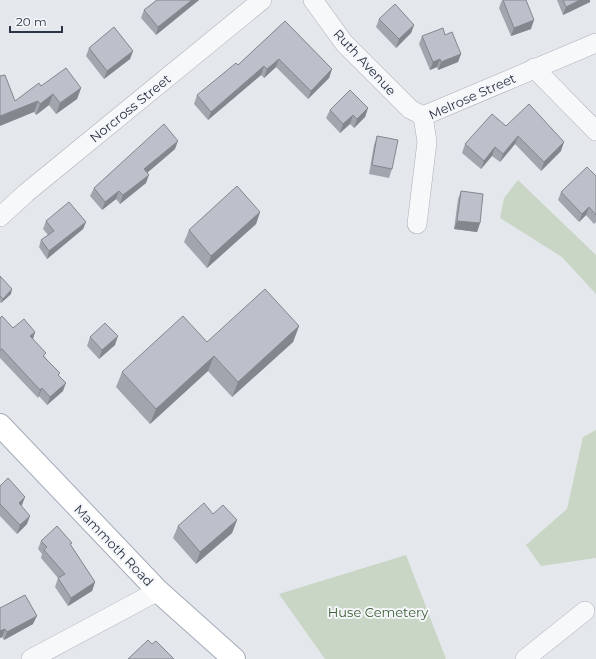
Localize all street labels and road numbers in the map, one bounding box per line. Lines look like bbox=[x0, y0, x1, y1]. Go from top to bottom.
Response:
street label: Ruth Avenue bbox=[330, 26, 400, 99]
street label: Norcross Street bbox=[86, 70, 174, 146]
street label: Melrose Street bbox=[426, 70, 518, 122]
street label: Mammoth Road bbox=[71, 501, 157, 589]

